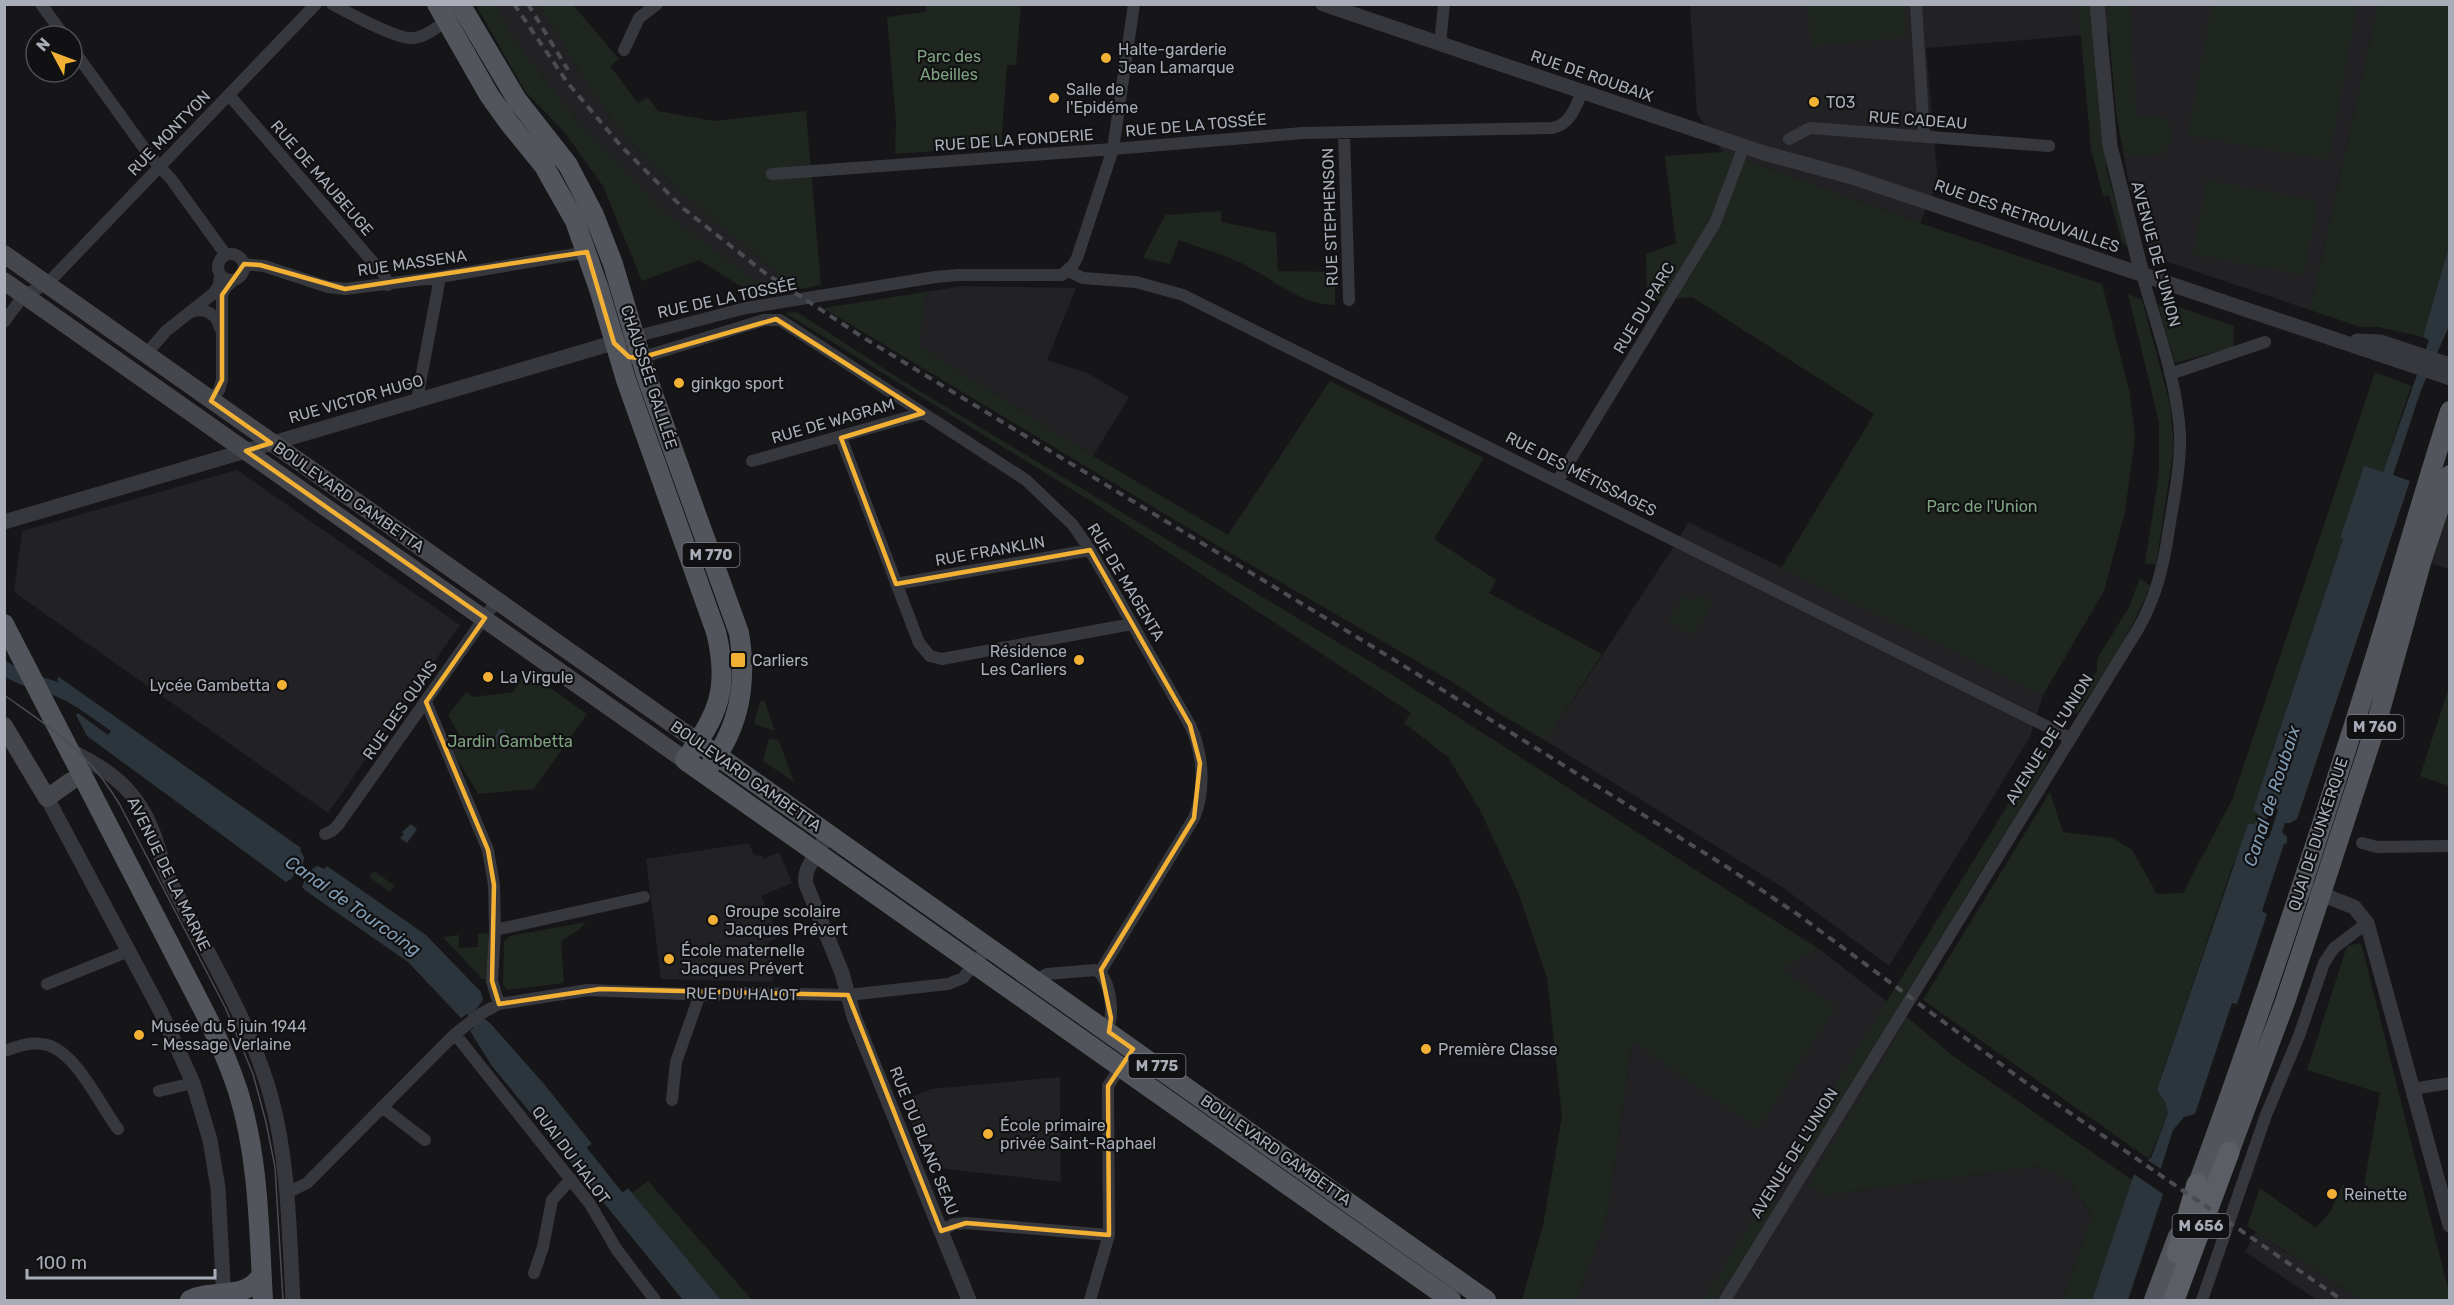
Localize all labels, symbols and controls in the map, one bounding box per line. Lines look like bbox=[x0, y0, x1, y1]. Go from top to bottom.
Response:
north arrow bbox=[24, 24, 84, 84]
text: N bbox=[32, 34, 54, 55]
place label: Halte-garderie Jean Lamarque bbox=[1118, 40, 1235, 77]
street label: RUE DE ROUBAIX bbox=[1528, 46, 1656, 106]
park label: Parc des Abeilles bbox=[917, 47, 981, 84]
marker: Halte-garderie Jean Lamarque bbox=[1099, 51, 1113, 65]
place label: Salle de l'Epidéme bbox=[1066, 80, 1138, 117]
street label: RUE MONTYON bbox=[124, 86, 214, 180]
marker: Salle de l'Epidéme bbox=[1047, 91, 1061, 105]
place label: TO3 bbox=[1826, 93, 1855, 112]
marker: TO3 bbox=[1807, 95, 1821, 109]
street label: RUE CADEAU bbox=[1868, 107, 1968, 133]
street label: RUE DE LA TOSSÉE bbox=[1124, 109, 1268, 141]
street label: RUE DE MAUBEUGE bbox=[267, 116, 377, 240]
street label: RUE DE LA FONDERIE bbox=[934, 125, 1094, 155]
street label: RUE STEPHENSON bbox=[1318, 147, 1342, 287]
street label: RUE DES RETROUVAILLES bbox=[1932, 175, 2122, 257]
street label: AVENUE DE L'UNION bbox=[2127, 179, 2185, 329]
street label: RUE MASSENA bbox=[356, 246, 468, 280]
street label: RUE DU PARC bbox=[1609, 259, 1679, 357]
street label: RUE DE LA TOSSÉE bbox=[656, 274, 798, 322]
street label: CHAUSSÉE GALILÉE bbox=[617, 303, 681, 451]
street label: RUE VICTOR HUGO bbox=[287, 371, 425, 427]
place label: ginkgo sport bbox=[691, 374, 784, 393]
marker: ginkgo sport bbox=[672, 376, 686, 390]
street label: RUE DE WAGRAM bbox=[769, 394, 897, 448]
street label: RUE DES MÉTISSAGES bbox=[1502, 428, 1660, 520]
street label: BOULEVARD GAMBETTA bbox=[270, 438, 428, 556]
park label: Parc de l'Union bbox=[1926, 497, 2038, 516]
street label: RUE DE MAGENTA bbox=[1083, 520, 1169, 644]
street label: RUE FRANKLIN bbox=[934, 532, 1046, 570]
road number: M 770 bbox=[682, 543, 740, 567]
place label: Résidence Les Carliers bbox=[981, 642, 1067, 679]
marker: Carliers bbox=[729, 651, 747, 669]
place label: Carliers bbox=[752, 651, 809, 670]
marker: Résidence Les Carliers bbox=[1072, 653, 1086, 667]
street label: RUE DES QUAIS bbox=[359, 657, 441, 763]
place label: La Virgule bbox=[500, 668, 574, 687]
marker: La Virgule bbox=[481, 670, 495, 684]
street label: AVENUE DE L'UNION bbox=[2001, 670, 2097, 808]
place label: Lycée Gambetta bbox=[150, 676, 270, 695]
marker: Lycée Gambetta bbox=[275, 678, 289, 692]
road number: M 760 bbox=[2346, 715, 2404, 739]
street label: BOULEVARD GAMBETTA bbox=[667, 717, 825, 835]
water label: Canal de Roubaix bbox=[2239, 723, 2305, 869]
park label: Jardin Gambetta bbox=[447, 732, 573, 751]
street label: QUAI DE DUNKERQUE bbox=[2284, 755, 2352, 913]
street label: AVENUE DE LA MARNE bbox=[123, 794, 215, 954]
water label: Canal de Tourcoing bbox=[281, 851, 425, 961]
place label: Groupe scolaire Jacques Prévert bbox=[725, 902, 848, 939]
marker: Groupe scolaire Jacques Prévert bbox=[706, 913, 720, 927]
place label: École maternelle Jacques Prévert bbox=[681, 941, 805, 978]
marker: École maternelle Jacques Prévert bbox=[662, 952, 676, 966]
street label: RUE DU HALOT bbox=[686, 984, 798, 1004]
place label: Musée du 5 juin 1944 - Message Verlaine bbox=[151, 1017, 307, 1054]
marker: Musée du 5 juin 1944 - Message Verlaine bbox=[132, 1028, 146, 1042]
place label: Première Classe bbox=[1438, 1040, 1558, 1059]
marker: Première Classe bbox=[1419, 1042, 1433, 1056]
road number: M 775 bbox=[1128, 1054, 1186, 1078]
street label: RUE DU BLANC SEAU bbox=[885, 1064, 963, 1218]
street label: AVENUE DE L'UNION bbox=[1746, 1084, 1842, 1222]
street label: BOULEVARD GAMBETTA bbox=[1197, 1091, 1355, 1209]
street label: QUAI DU HALOT bbox=[528, 1102, 614, 1208]
place label: École primaire privée Saint-Raphael bbox=[1000, 1116, 1156, 1153]
marker: École primaire privée Saint-Raphael bbox=[981, 1127, 995, 1141]
place label: Reinette bbox=[2344, 1185, 2407, 1204]
marker: Reinette bbox=[2325, 1187, 2339, 1201]
road number: M 656 bbox=[2172, 1214, 2230, 1238]
scale bar bbox=[27, 1242, 214, 1280]
text: 100 m bbox=[36, 1252, 87, 1274]

